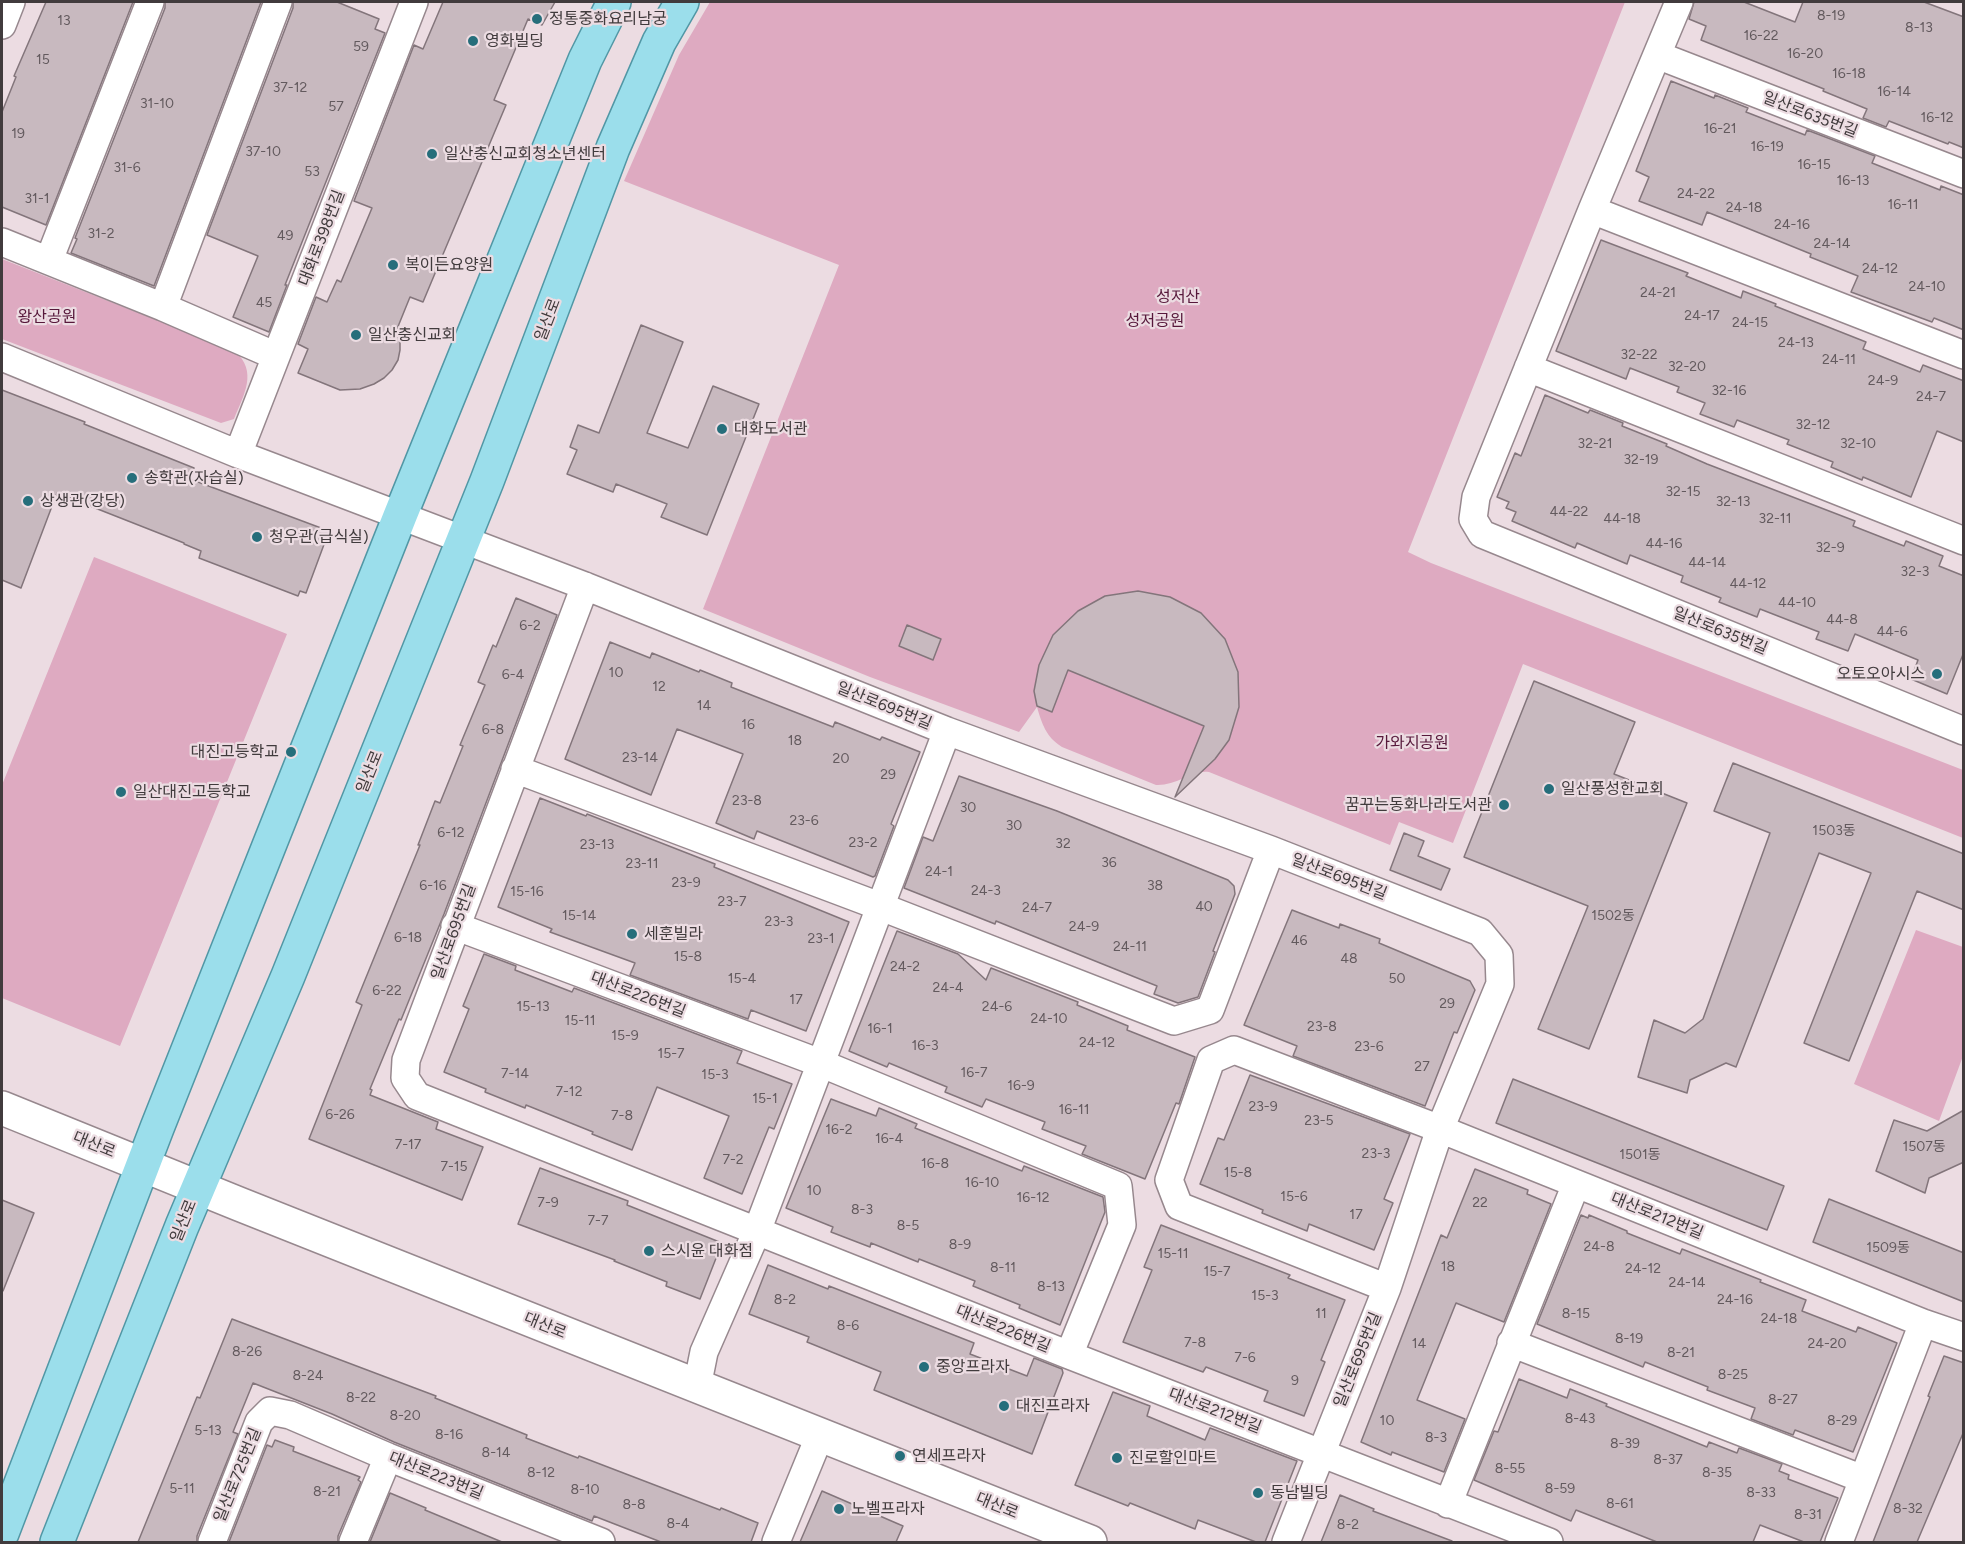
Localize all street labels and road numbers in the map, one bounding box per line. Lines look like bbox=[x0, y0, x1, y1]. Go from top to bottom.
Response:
street label: 일산로635번길 bbox=[1760, 88, 1860, 142]
street label: 대화로398번길 bbox=[295, 187, 349, 289]
street label: 일산로 bbox=[531, 296, 565, 344]
street label: 일산로635번길 bbox=[1670, 603, 1770, 659]
street label: 일산로695번길 bbox=[834, 678, 934, 734]
street label: 일산로 bbox=[353, 748, 387, 796]
street label: 일산로695번길 bbox=[1288, 850, 1390, 904]
street label: 일산로695번길 bbox=[428, 881, 480, 983]
street label: 대산로226번길 bbox=[588, 968, 688, 1022]
street label: 대산로 bbox=[70, 1128, 118, 1162]
street label: 대산로212번길 bbox=[1608, 1189, 1706, 1243]
street label: 일산로 bbox=[167, 1197, 201, 1245]
street label: 대산로226번길 bbox=[953, 1301, 1053, 1357]
street label: 대산로 bbox=[521, 1309, 569, 1343]
street label: 일산로695번길 bbox=[1330, 1310, 1386, 1410]
street label: 대산로212번길 bbox=[1166, 1384, 1264, 1438]
street label: 일산로725번길 bbox=[210, 1425, 266, 1525]
street label: 대산로223번길 bbox=[386, 1448, 486, 1504]
street label: 대산로 bbox=[973, 1489, 1021, 1523]

